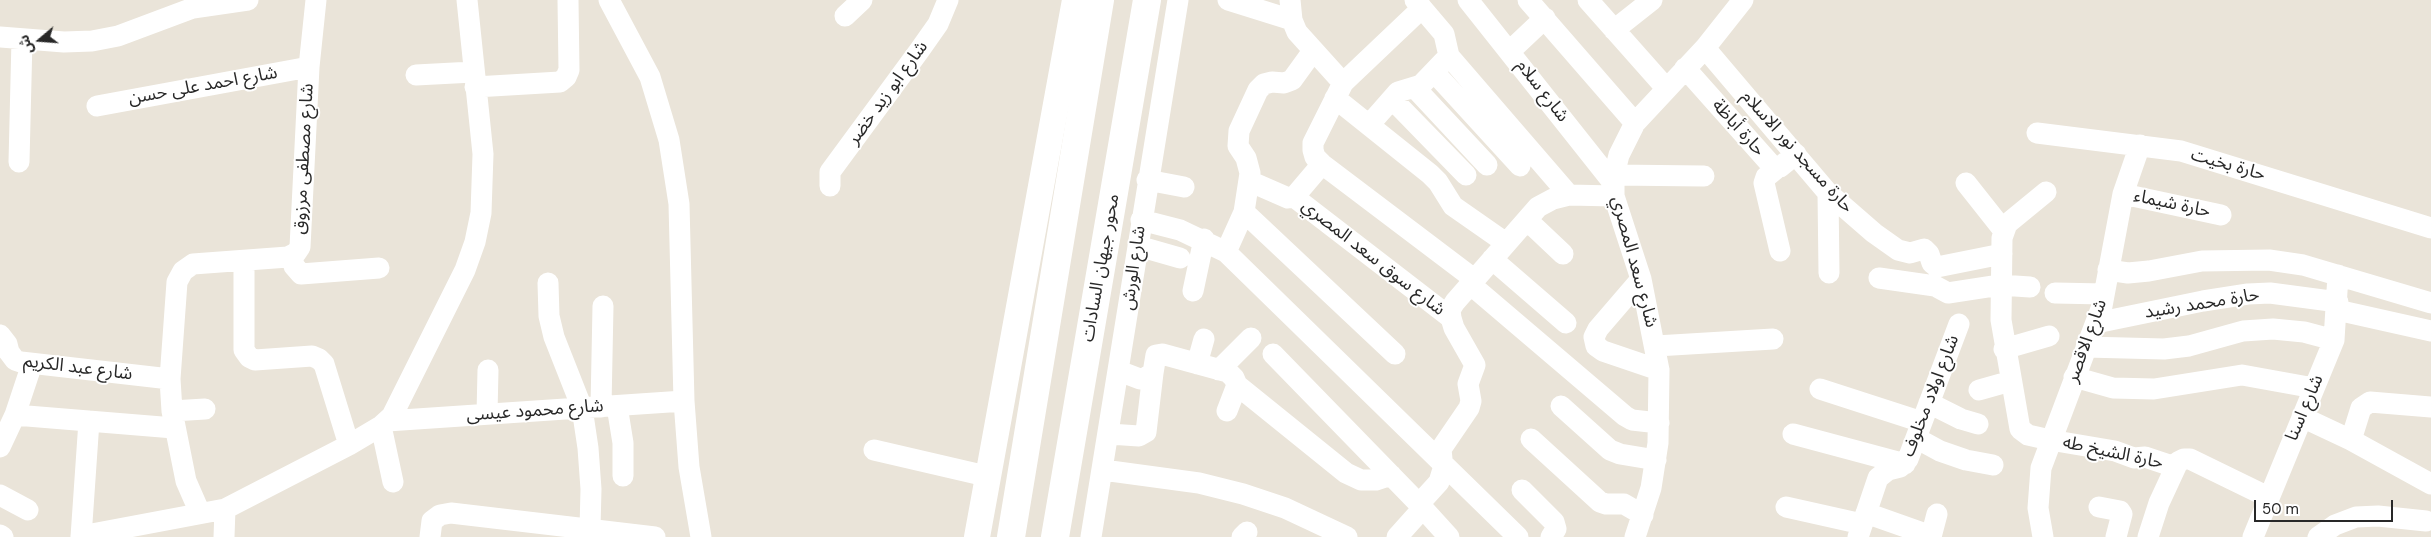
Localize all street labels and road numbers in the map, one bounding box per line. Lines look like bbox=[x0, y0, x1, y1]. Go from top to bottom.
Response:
street label: شارع ابو زيد خضر bbox=[843, 37, 933, 149]
street label: شارع سلام bbox=[1511, 55, 1573, 127]
street label: شارع احمد على حسن bbox=[127, 62, 279, 110]
street label: شارع مصطفى مرزوق bbox=[289, 83, 319, 235]
street label: حارة مسجد نور الاسلام bbox=[1736, 86, 1858, 218]
street label: حارة أباظة bbox=[1707, 95, 1769, 161]
street label: حارة بخيت bbox=[2188, 144, 2268, 186]
street label: حارة شيماء bbox=[2132, 185, 2212, 223]
street label: محور جيهان السادات bbox=[1077, 192, 1125, 344]
street label: شارع سعد المصري bbox=[1606, 194, 1662, 330]
street label: شارع سوق سعد المصري bbox=[1297, 195, 1449, 321]
street label: شارع الورش bbox=[1117, 224, 1151, 312]
street label: حارة محمد رشيد bbox=[2143, 284, 2261, 324]
street label: شارع الاقصر bbox=[2062, 296, 2112, 386]
street label: شارع اولاد مخلوف bbox=[1898, 332, 1964, 460]
street label: شارع عبد الكريم bbox=[22, 351, 134, 385]
street label: شارع اسنا bbox=[2281, 372, 2329, 444]
street label: شارع محمود عيسى bbox=[466, 395, 604, 427]
street label: حارة الشيخ طه bbox=[2061, 432, 2165, 474]

